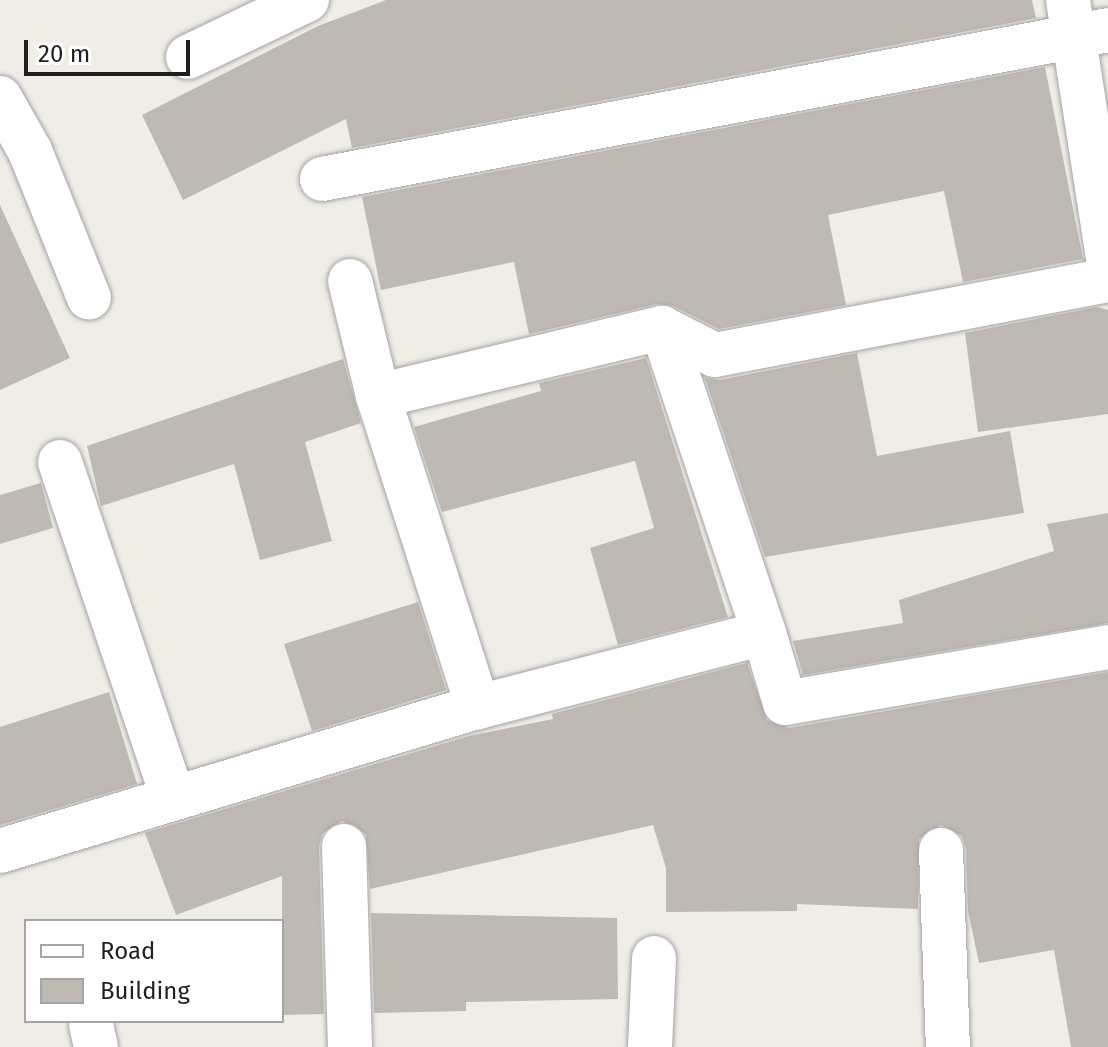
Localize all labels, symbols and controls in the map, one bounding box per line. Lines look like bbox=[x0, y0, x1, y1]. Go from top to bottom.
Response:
scale bar bbox=[28, 24, 194, 74]
text: 20 m bbox=[38, 40, 90, 68]
legend bbox=[24, 919, 284, 1023]
text: Road bbox=[100, 937, 155, 965]
text: Building bbox=[100, 977, 190, 1005]

